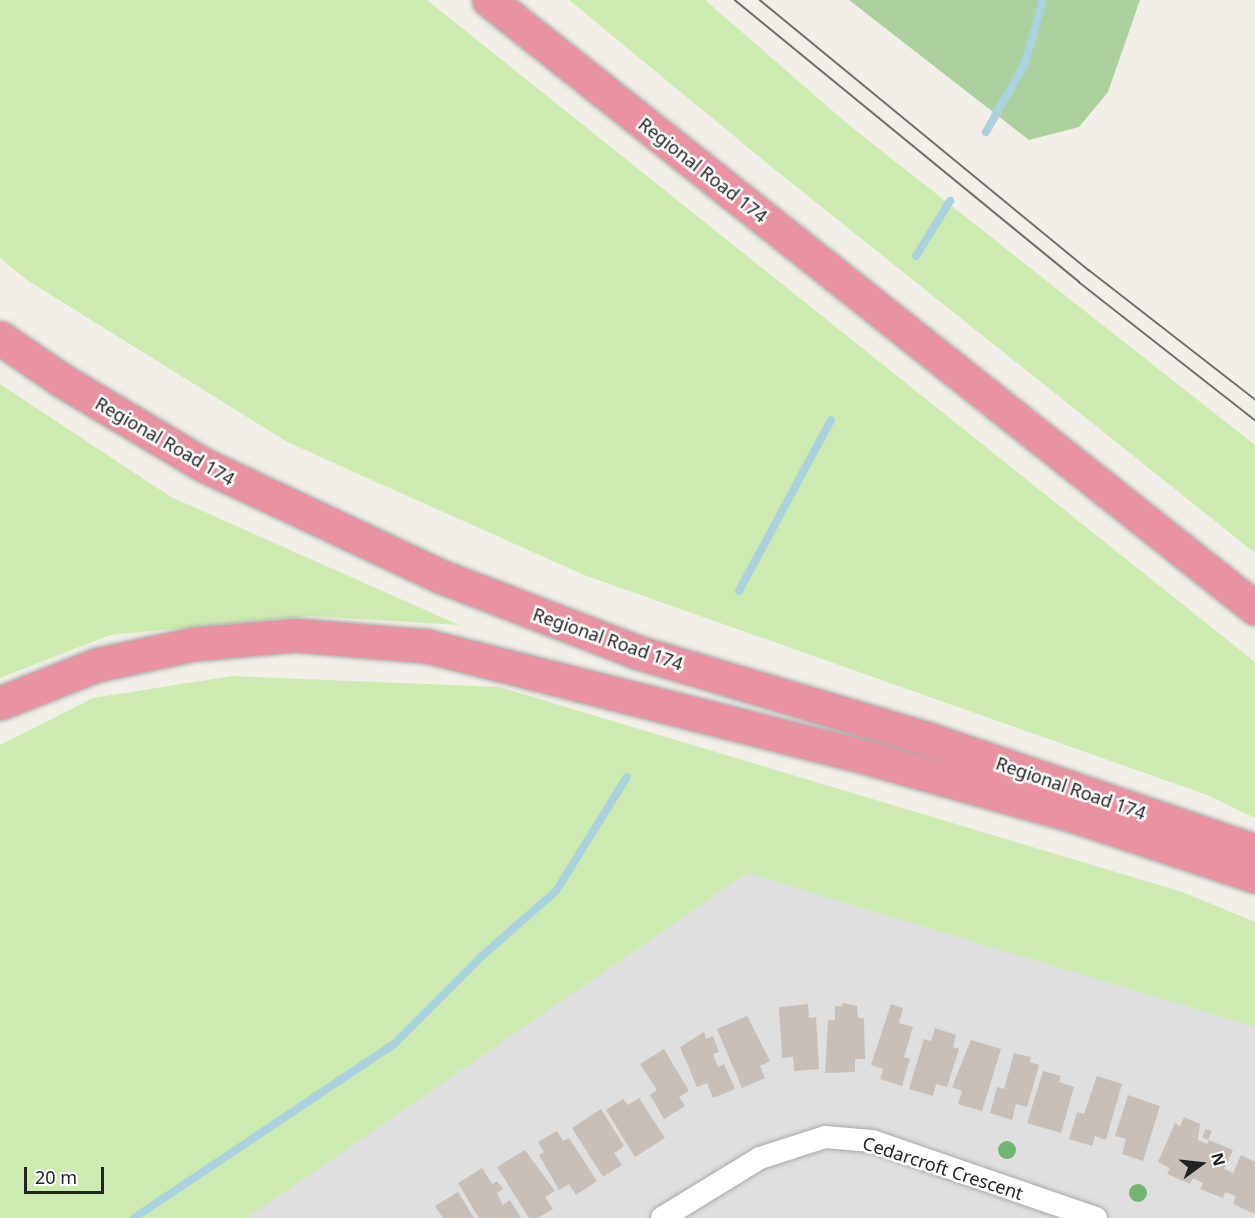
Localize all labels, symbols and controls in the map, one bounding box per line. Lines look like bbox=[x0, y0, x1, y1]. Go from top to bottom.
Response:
street label: Regional Road 174 bbox=[634, 113, 772, 227]
street label: Regional Road 174 bbox=[91, 392, 239, 490]
street label: Regional Road 174 bbox=[530, 603, 686, 675]
street label: Regional Road 174 bbox=[993, 752, 1149, 824]
street label: Cedarcroft Crescent bbox=[860, 1132, 1026, 1204]
north arrow bbox=[1171, 1134, 1231, 1194]
text: N bbox=[1206, 1150, 1231, 1168]
scale bar bbox=[27, 1155, 106, 1193]
text: 20 m bbox=[35, 1165, 77, 1189]

